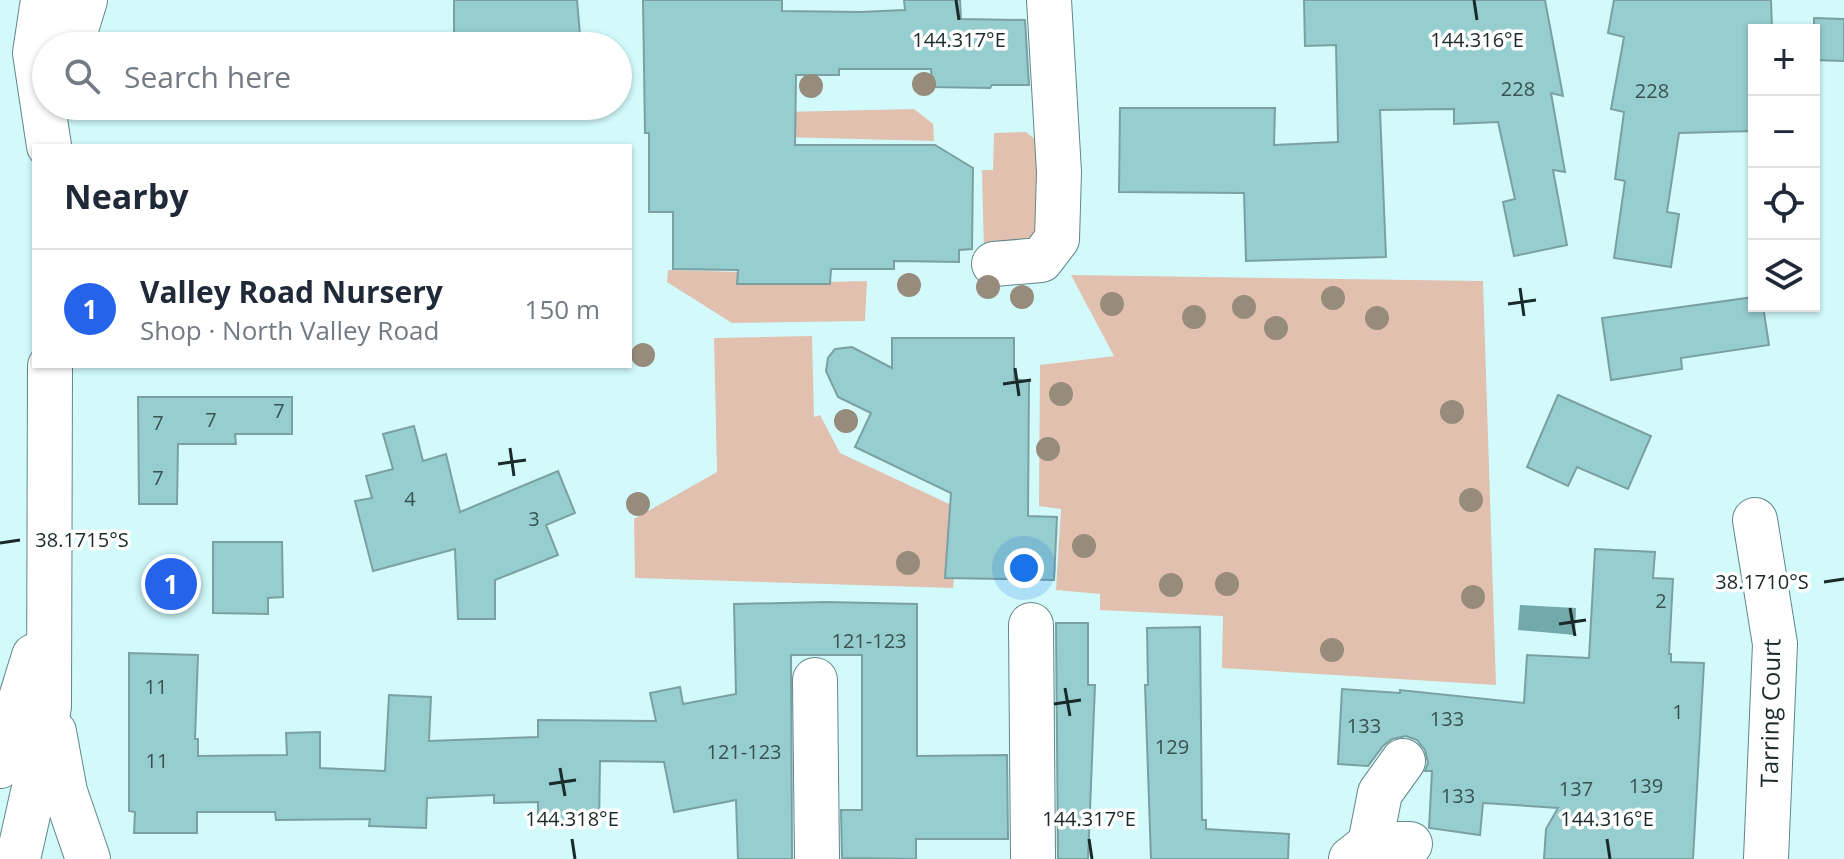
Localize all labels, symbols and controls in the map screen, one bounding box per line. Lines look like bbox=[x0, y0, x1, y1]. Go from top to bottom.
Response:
map controls bbox=[1748, 24, 1820, 312]
button: + bbox=[1748, 24, 1820, 96]
text: 144.317°E bbox=[912, 26, 1006, 53]
text: 144.316°E bbox=[1430, 26, 1524, 53]
search box bbox=[32, 32, 632, 120]
icon: search bbox=[60, 54, 104, 98]
text: Search here bbox=[124, 56, 291, 97]
house number: 228 bbox=[1501, 75, 1535, 102]
house number: 228 bbox=[1635, 77, 1669, 104]
button: − bbox=[1748, 96, 1820, 168]
button: locate bbox=[1748, 168, 1820, 240]
text: Nearby bbox=[64, 173, 189, 219]
button: layers bbox=[1748, 240, 1820, 312]
text: Valley Road Nursery bbox=[140, 271, 443, 312]
text: 1 bbox=[83, 291, 97, 327]
text: 150 m bbox=[525, 291, 600, 327]
text: Shop · North Valley Road bbox=[140, 312, 439, 348]
house number: 7 bbox=[273, 397, 285, 424]
house number: 7 bbox=[205, 406, 217, 433]
house number: 7 bbox=[152, 409, 164, 436]
house number: 7 bbox=[152, 464, 164, 491]
house number: 4 bbox=[404, 485, 416, 512]
house number: 3 bbox=[528, 505, 540, 532]
text: 38.1715°S bbox=[35, 526, 129, 553]
your location bbox=[1004, 548, 1044, 588]
pin: 1 bbox=[145, 554, 197, 614]
text: 38.1710°S bbox=[1715, 568, 1809, 595]
house number: 2 bbox=[1655, 587, 1667, 614]
house number: 121-123 bbox=[831, 627, 907, 654]
street label: Tarring Court bbox=[1752, 638, 1787, 788]
house number: 11 bbox=[145, 673, 167, 700]
house number: 1 bbox=[1672, 698, 1684, 725]
house number: 133 bbox=[1430, 705, 1464, 732]
house number: 133 bbox=[1347, 712, 1381, 739]
house number: 129 bbox=[1155, 733, 1189, 760]
house number: 121-123 bbox=[706, 738, 782, 765]
house number: 11 bbox=[146, 747, 168, 774]
house number: 139 bbox=[1629, 772, 1663, 799]
house number: 137 bbox=[1559, 775, 1593, 802]
house number: 133 bbox=[1441, 782, 1475, 809]
text: 144.318°E bbox=[525, 805, 619, 832]
text: 144.317°E bbox=[1042, 805, 1136, 832]
text: 144.316°E bbox=[1560, 805, 1654, 832]

